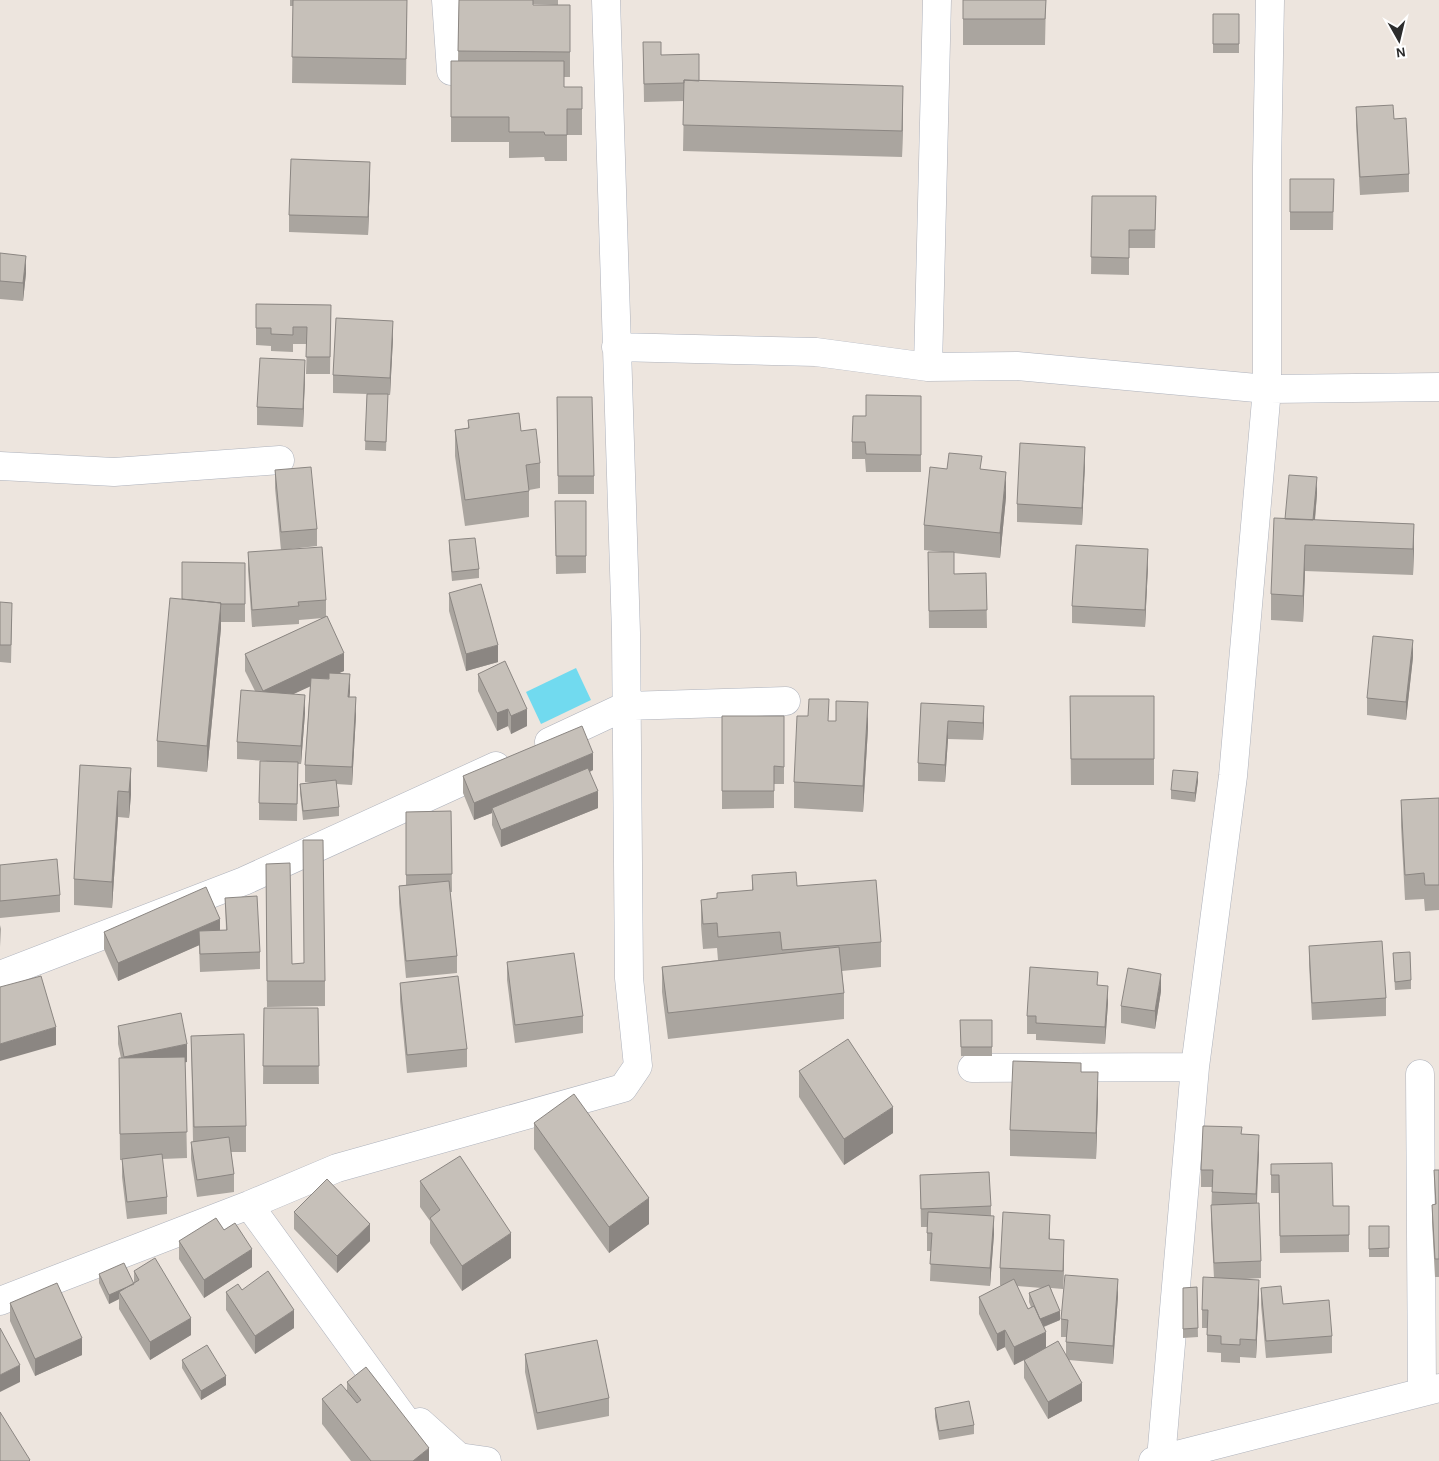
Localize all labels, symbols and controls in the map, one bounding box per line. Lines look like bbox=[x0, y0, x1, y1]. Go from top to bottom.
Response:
north arrow bbox=[1374, 15, 1424, 65]
text: N bbox=[1395, 44, 1406, 59]

